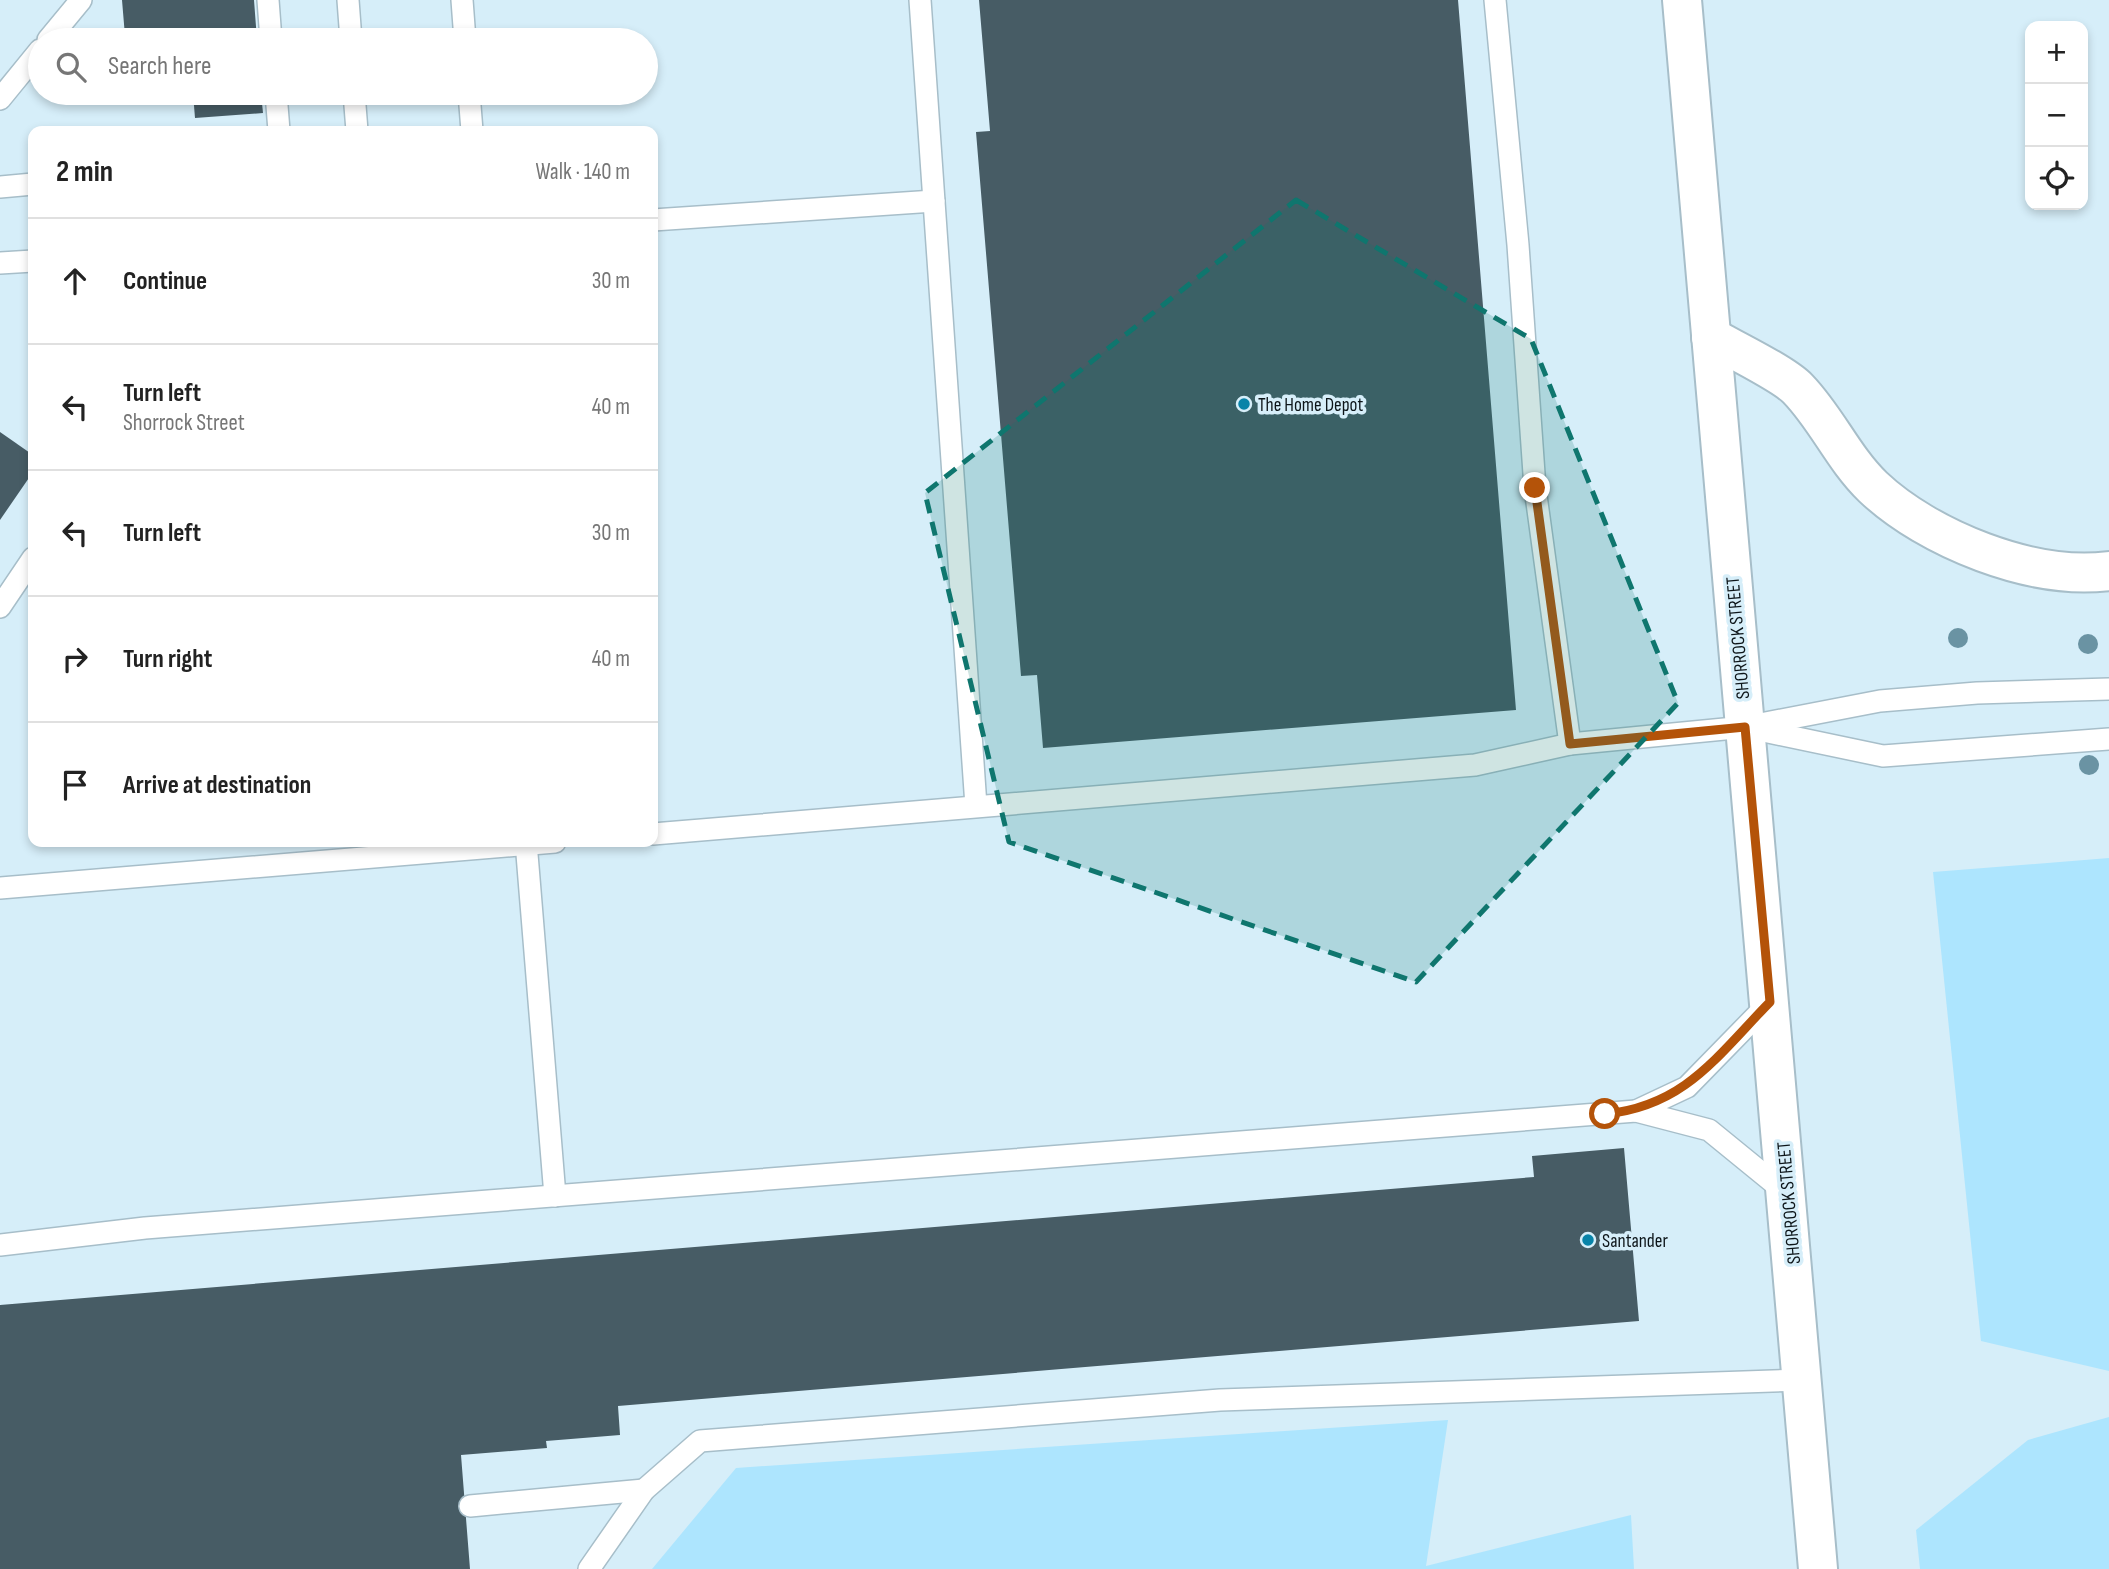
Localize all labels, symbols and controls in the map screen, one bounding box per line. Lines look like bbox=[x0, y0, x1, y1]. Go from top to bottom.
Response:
map controls bbox=[2025, 21, 2088, 210]
button: + bbox=[2025, 21, 2088, 84]
search box bbox=[28, 28, 658, 105]
icon: search bbox=[52, 48, 90, 86]
text: Search here bbox=[108, 51, 211, 82]
button: − bbox=[2025, 84, 2088, 147]
button: locate bbox=[2025, 147, 2088, 210]
text: 2 min bbox=[56, 154, 113, 190]
text: Walk · 140 m bbox=[535, 158, 630, 186]
icon: ahead bbox=[56, 262, 94, 300]
text: Continue bbox=[123, 266, 207, 297]
text: 30 m bbox=[592, 267, 630, 295]
text: Turn left bbox=[123, 378, 201, 409]
icon: left bbox=[56, 388, 94, 426]
text: 40 m bbox=[592, 393, 630, 421]
place label: The Home Depot bbox=[1258, 394, 1363, 417]
marker: The Home Depot bbox=[1236, 396, 1252, 412]
text: Shorrock Street bbox=[123, 409, 245, 437]
route end bbox=[1519, 472, 1550, 503]
icon: left bbox=[56, 514, 94, 552]
text: Turn left bbox=[123, 518, 201, 549]
text: 30 m bbox=[592, 519, 630, 547]
street label: SHORROCK STREET bbox=[1722, 575, 1755, 700]
icon: right bbox=[56, 640, 94, 678]
text: Turn right bbox=[123, 644, 212, 675]
text: 40 m bbox=[592, 645, 630, 673]
icon: arrive bbox=[56, 766, 94, 804]
text: Arrive at destination bbox=[123, 770, 311, 801]
route start bbox=[1589, 1098, 1620, 1129]
street label: SHORROCK STREET bbox=[1773, 1140, 1806, 1265]
place label: Santander bbox=[1602, 1230, 1668, 1253]
marker: Santander bbox=[1580, 1232, 1596, 1248]

